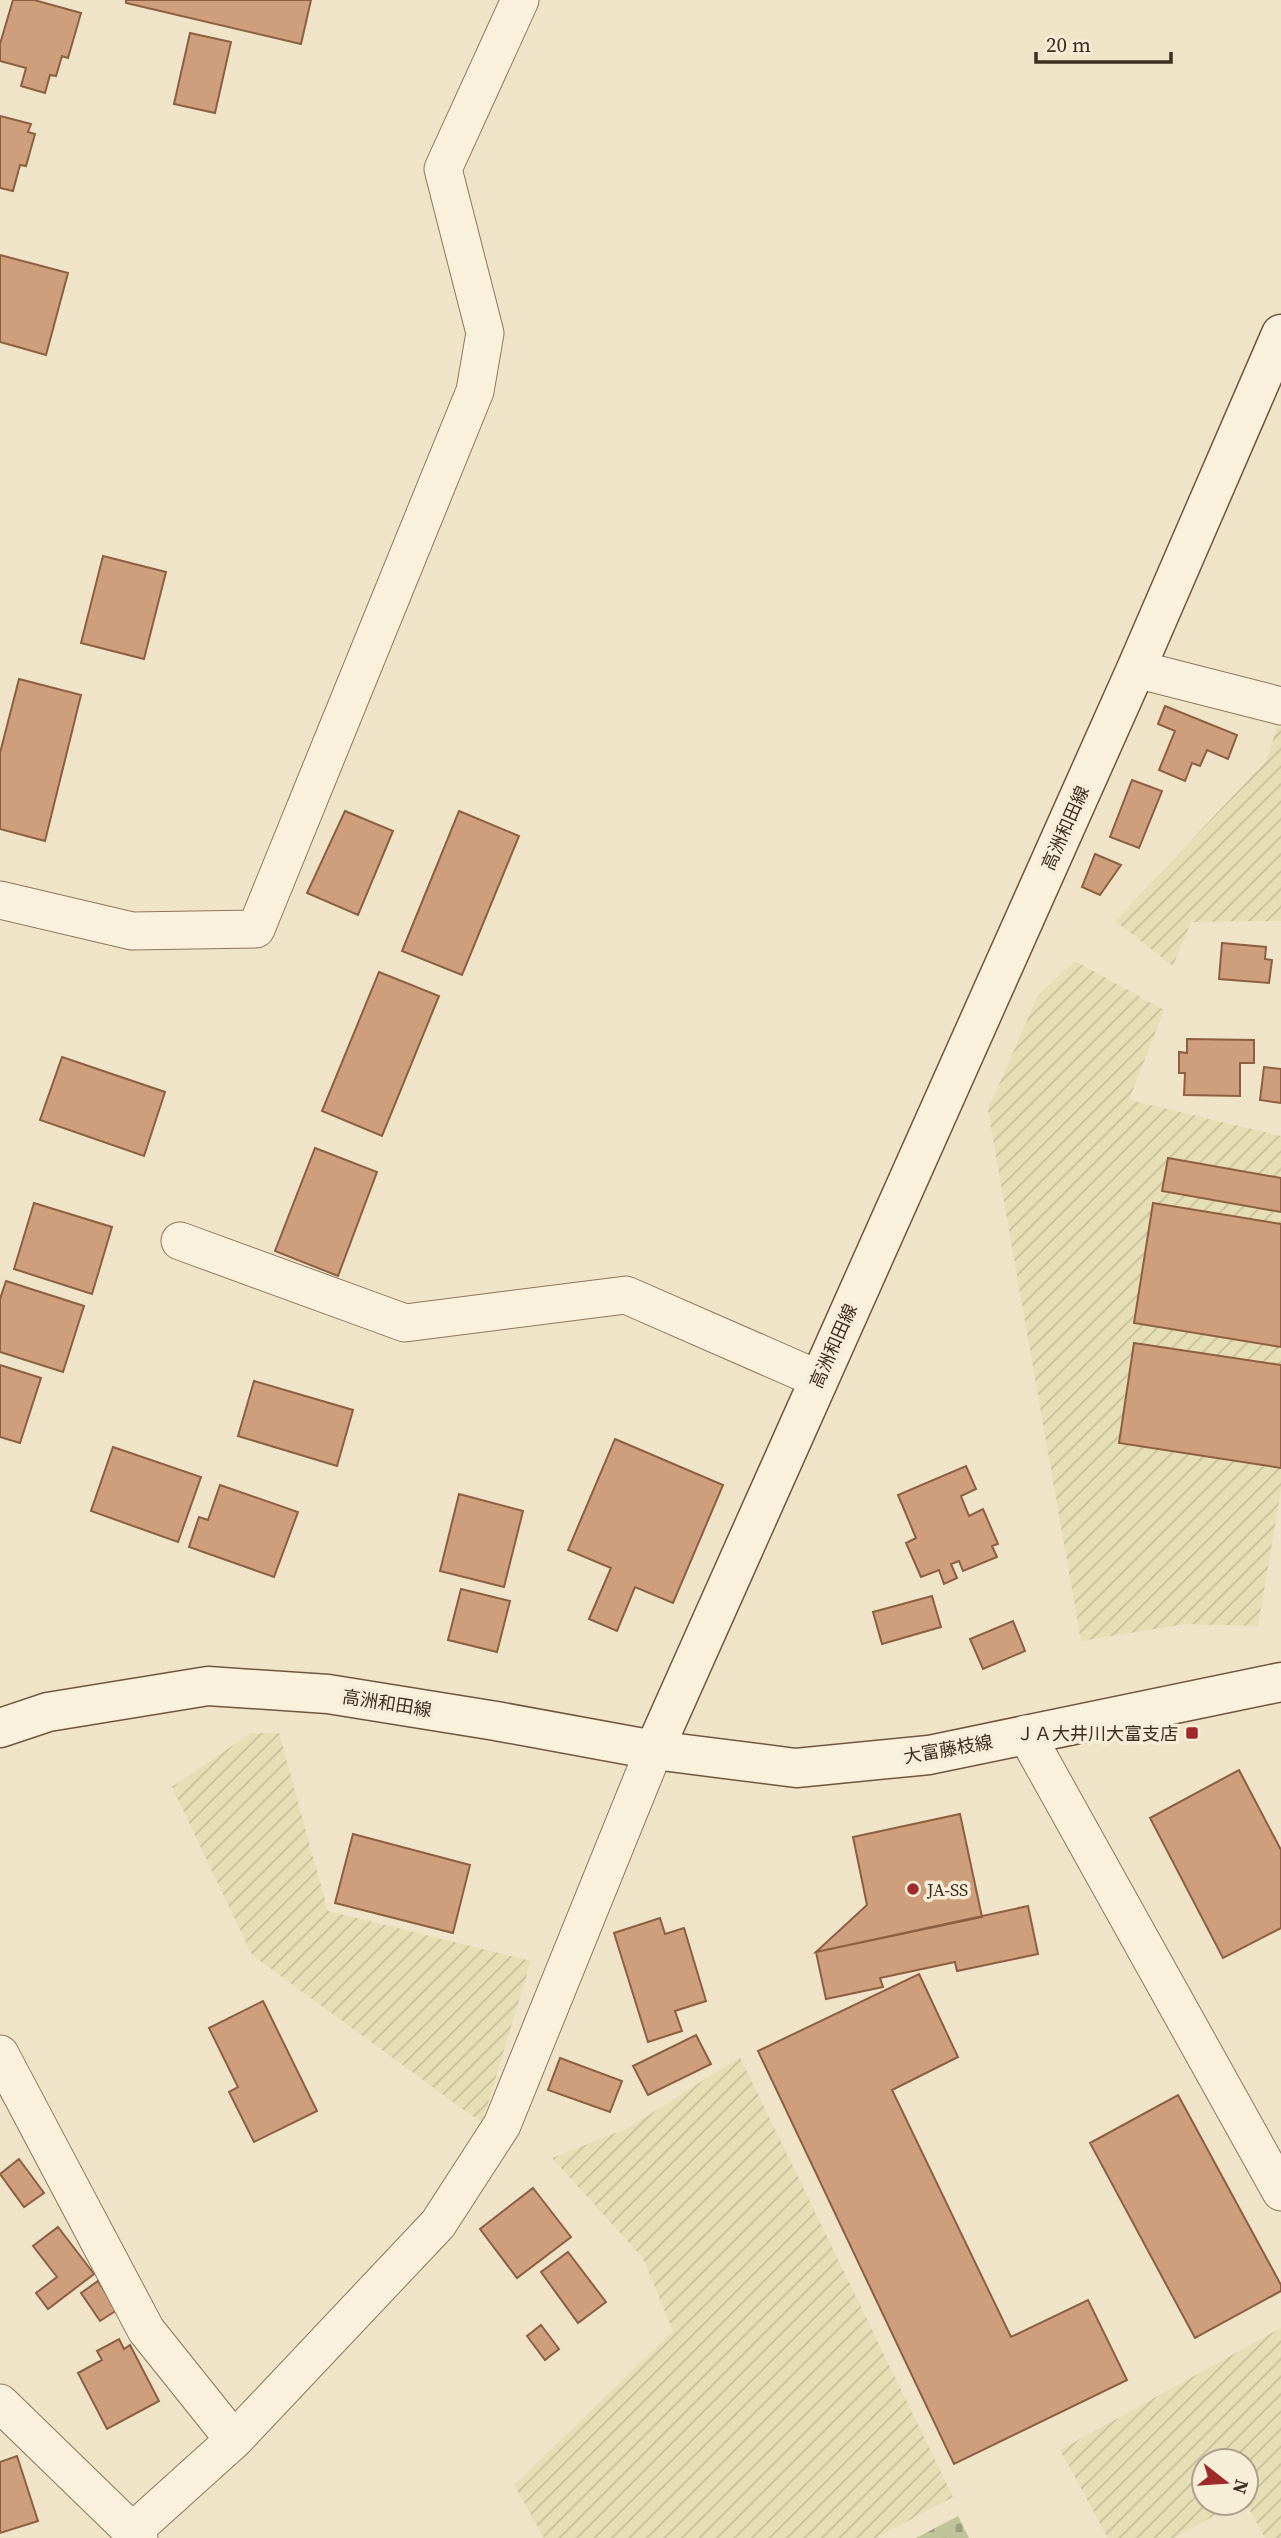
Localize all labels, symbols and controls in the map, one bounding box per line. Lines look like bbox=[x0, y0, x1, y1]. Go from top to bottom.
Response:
scale bar bbox=[1036, 21, 1171, 65]
text: 20 m bbox=[1046, 30, 1091, 59]
street label: 高洲和田線 bbox=[1035, 782, 1095, 874]
street label: 高洲和田線 bbox=[803, 1300, 863, 1392]
street label: 高洲和田線 bbox=[341, 1684, 433, 1722]
place label: ＪＡ大井川大富支店 bbox=[1016, 1721, 1178, 1746]
marker: ＪＡ大井川大富支店 bbox=[1184, 1725, 1200, 1741]
street label: 大富藤枝線 bbox=[902, 1729, 994, 1769]
place label: JA-SS bbox=[926, 1877, 968, 1902]
marker: JA-SS bbox=[905, 1881, 921, 1897]
north arrow bbox=[1190, 2447, 1260, 2517]
text: N bbox=[1227, 2477, 1256, 2498]

